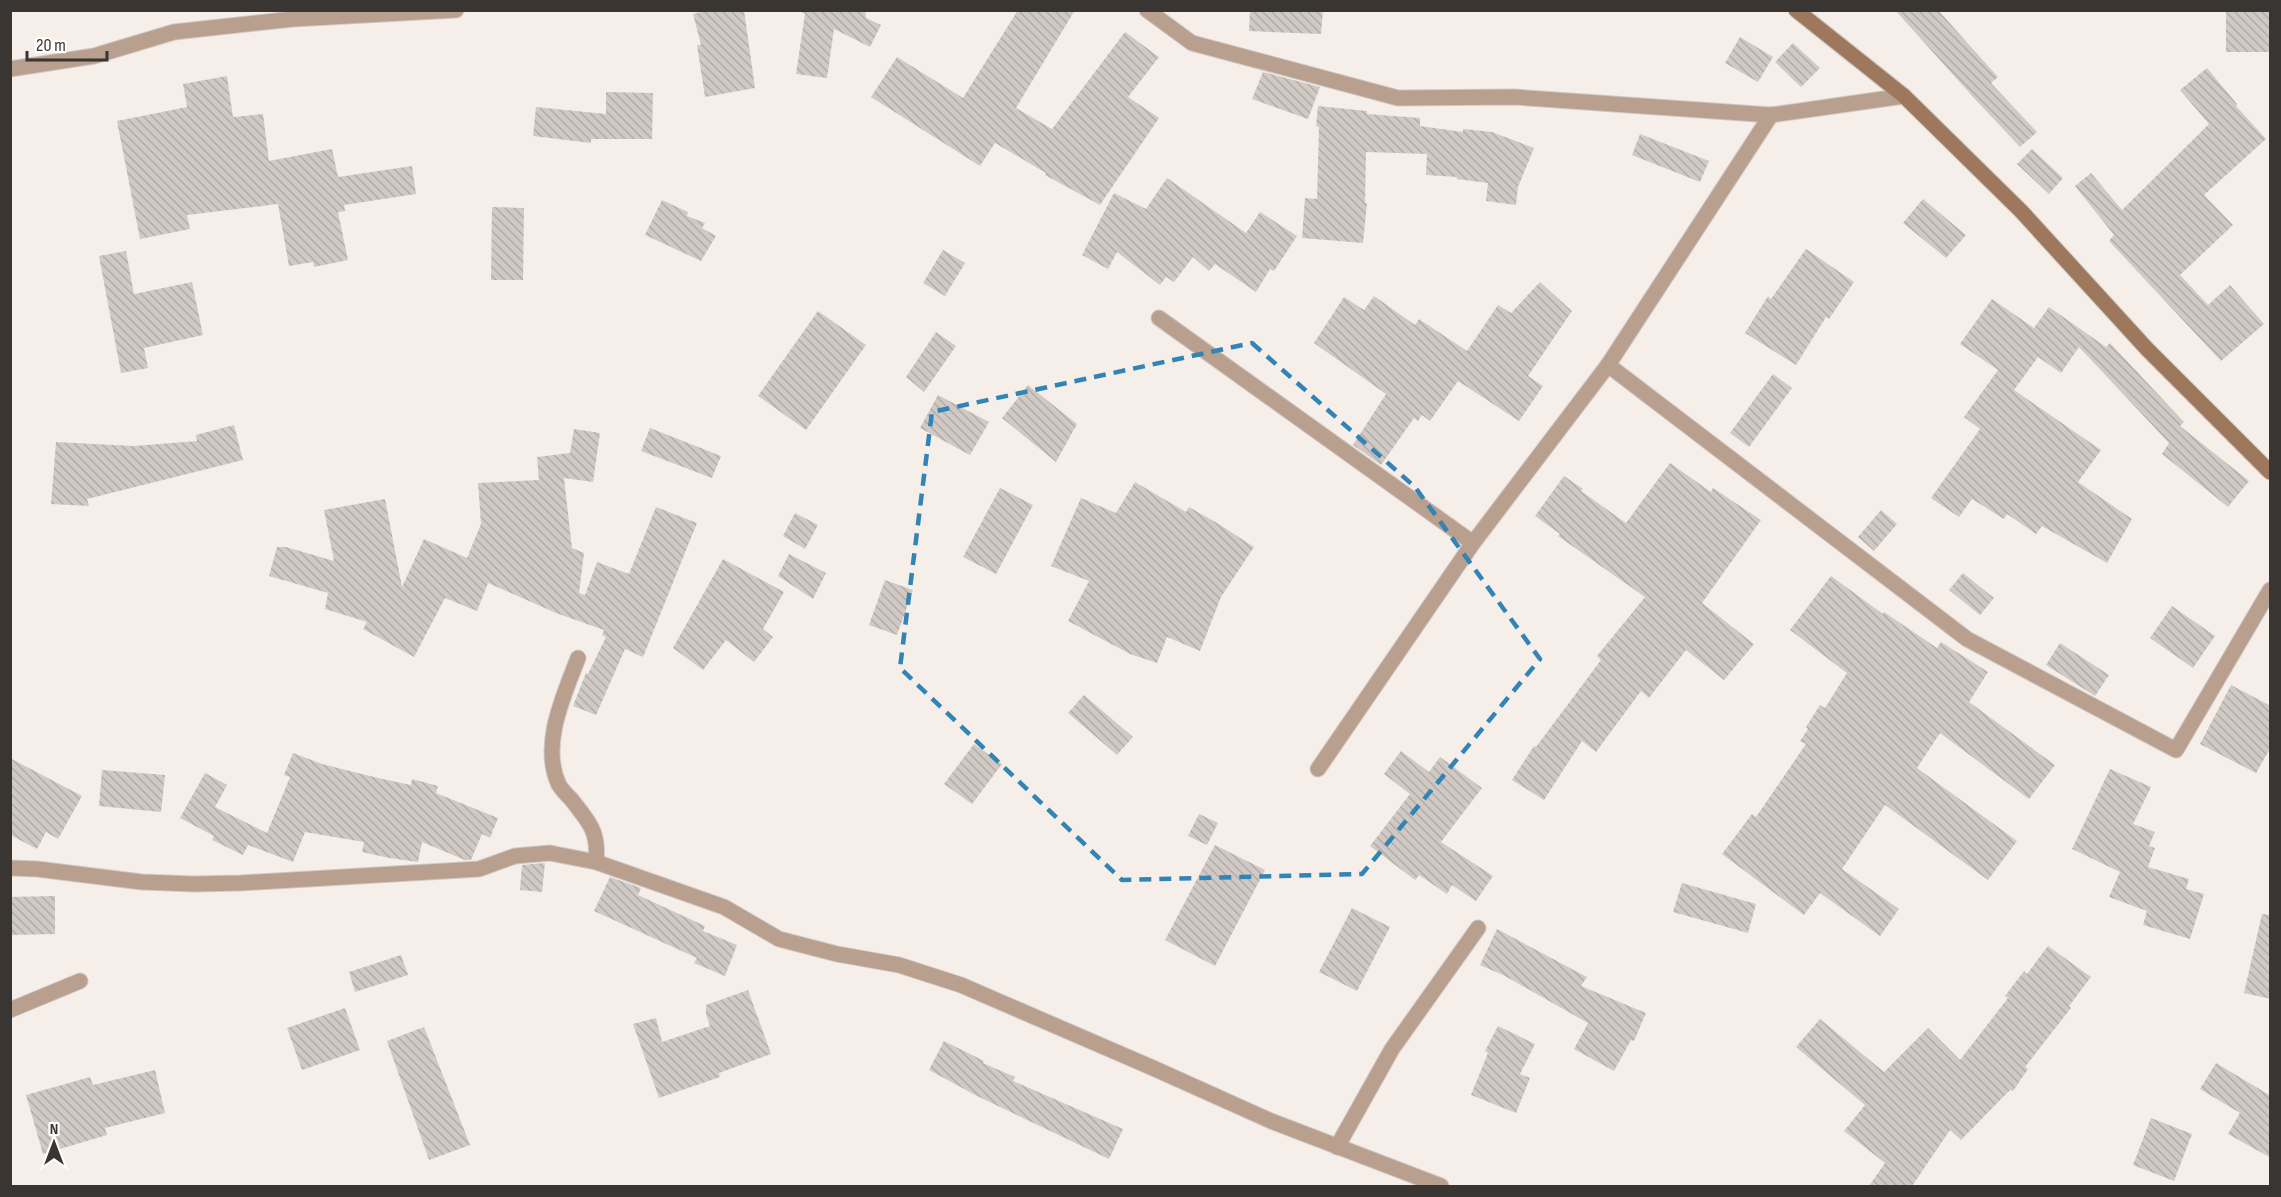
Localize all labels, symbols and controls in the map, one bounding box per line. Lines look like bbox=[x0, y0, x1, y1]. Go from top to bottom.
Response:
scale bar bbox=[27, 24, 106, 62]
text: 20 m bbox=[36, 35, 66, 56]
north arrow bbox=[24, 1113, 84, 1173]
text: N bbox=[50, 1120, 58, 1139]

